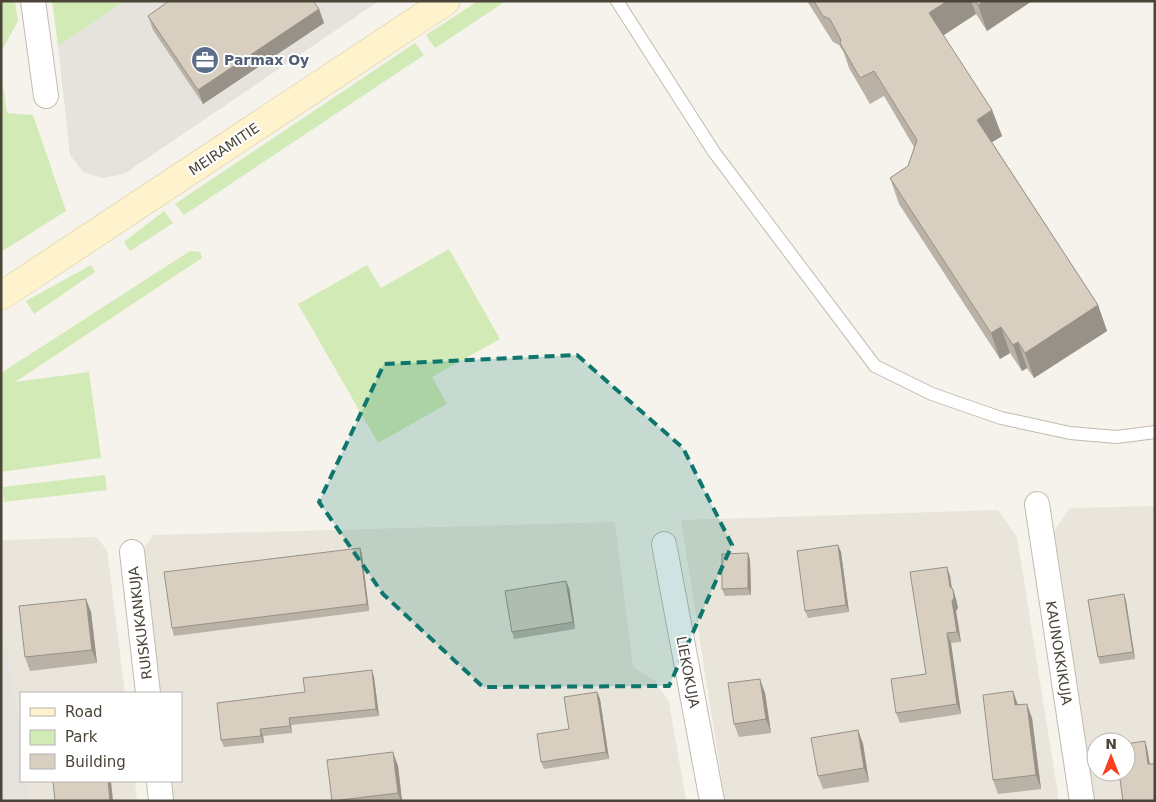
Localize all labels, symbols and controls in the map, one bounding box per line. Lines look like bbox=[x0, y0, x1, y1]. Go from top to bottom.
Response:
office icon: Parmax Oy bbox=[190, 45, 220, 75]
place label: Parmax Oy bbox=[224, 52, 309, 68]
street label: MEIRAMITIE bbox=[186, 120, 262, 178]
street label: RUISKUKANKUJA bbox=[125, 565, 155, 680]
street label: KAUNOKKIKUJA bbox=[1043, 600, 1075, 707]
street label: LIEKOKUJA bbox=[673, 635, 703, 710]
legend bbox=[20, 692, 182, 782]
text: Road bbox=[65, 703, 103, 721]
text: Park bbox=[65, 728, 98, 746]
north arrow bbox=[1086, 732, 1136, 782]
text: N bbox=[1105, 736, 1117, 752]
text: Building bbox=[65, 753, 126, 771]

